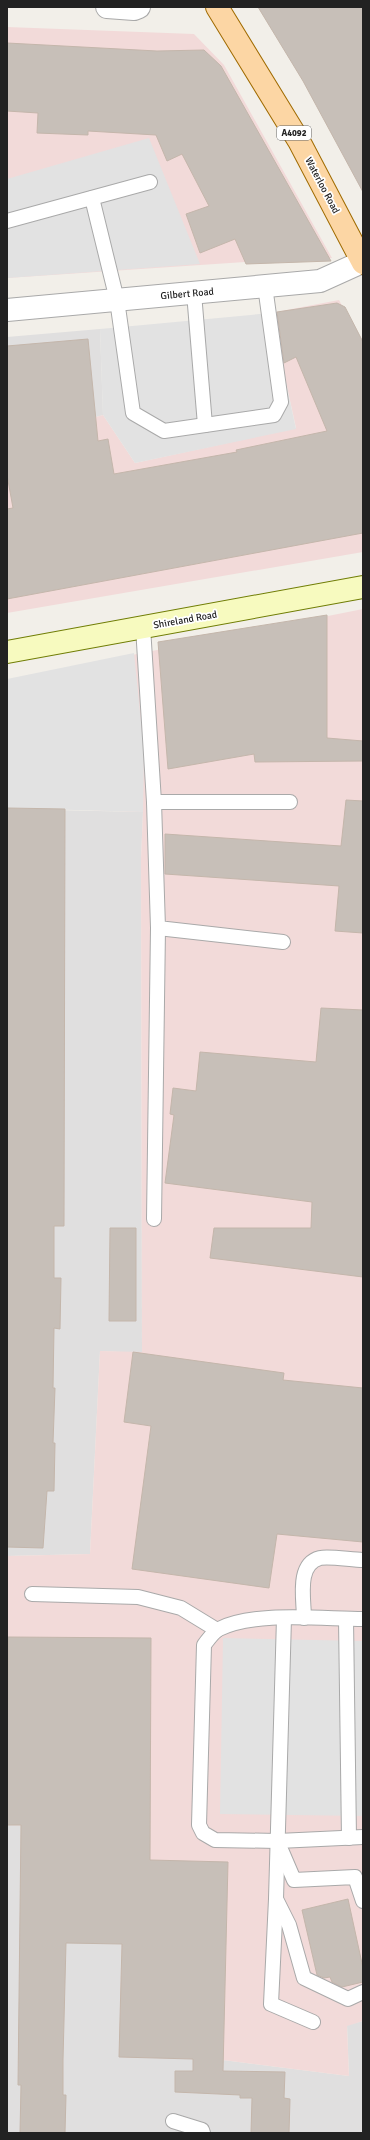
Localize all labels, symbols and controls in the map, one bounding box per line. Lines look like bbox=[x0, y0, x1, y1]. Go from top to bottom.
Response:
road number: A4092 bbox=[277, 126, 311, 140]
street label: Waterloo Road bbox=[302, 155, 342, 216]
street label: Gilbert Road bbox=[160, 286, 214, 302]
street label: Shireland Road bbox=[152, 608, 218, 632]

